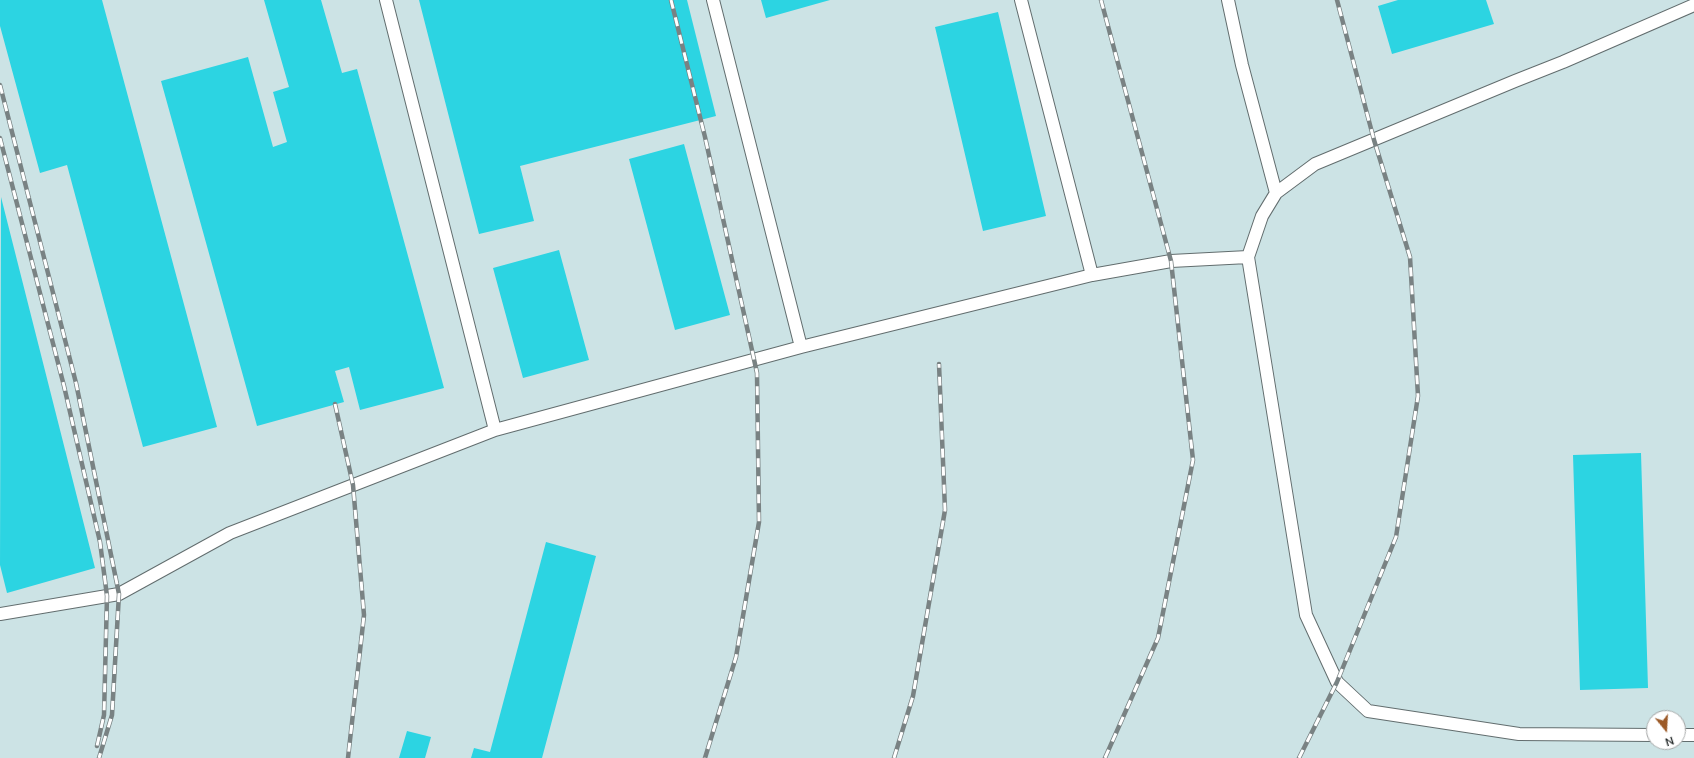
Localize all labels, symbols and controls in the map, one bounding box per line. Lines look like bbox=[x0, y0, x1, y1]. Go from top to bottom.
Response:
north arrow bbox=[1646, 710, 1686, 750]
text: N bbox=[1663, 733, 1676, 749]

